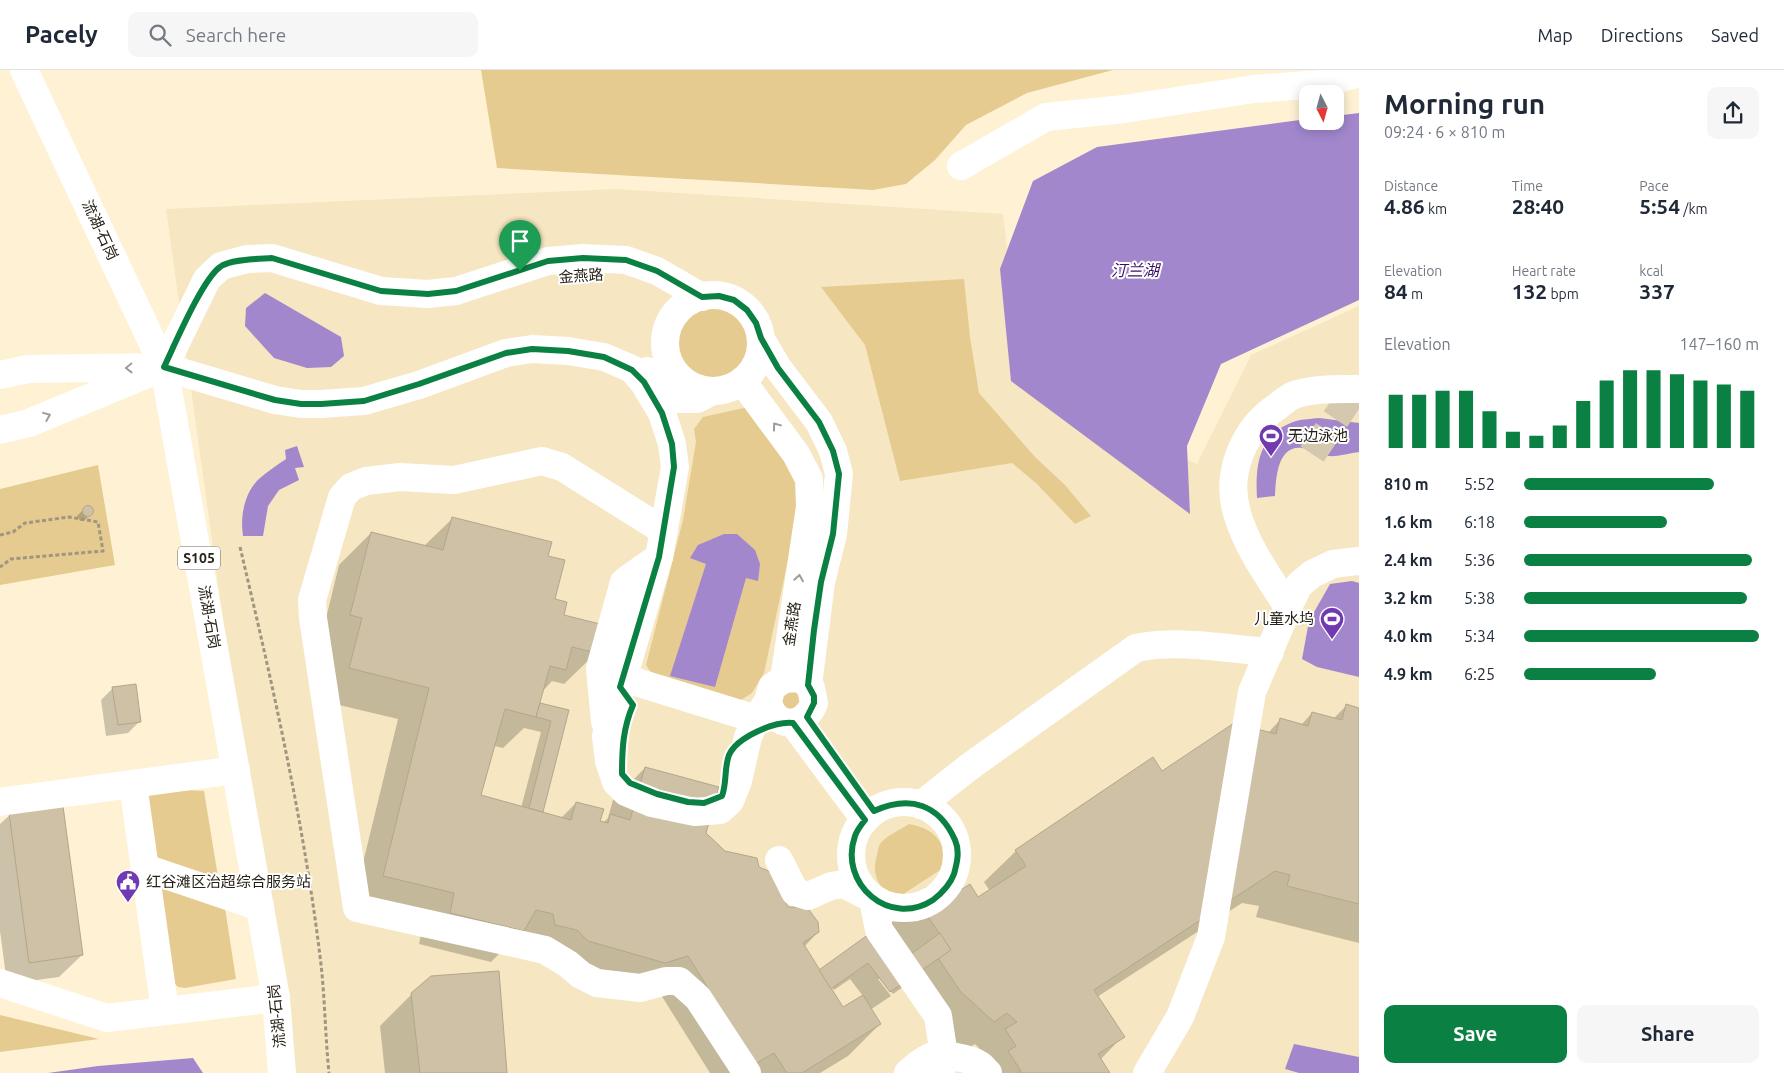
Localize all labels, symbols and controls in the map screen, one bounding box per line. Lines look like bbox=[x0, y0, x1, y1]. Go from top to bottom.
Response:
search box bbox=[128, 12, 478, 57]
text: Pacely bbox=[25, 21, 98, 48]
icon: search bbox=[146, 21, 174, 49]
text: Search here bbox=[186, 24, 286, 46]
text: Map bbox=[1537, 25, 1573, 45]
text: Directions bbox=[1601, 25, 1683, 45]
text: Saved bbox=[1711, 25, 1759, 45]
north arrow bbox=[1299, 85, 1344, 130]
map controls bbox=[1299, 85, 1344, 130]
button: share bbox=[1707, 87, 1759, 139]
text: Morning run bbox=[1384, 88, 1545, 119]
text: 09:24 · 6 × 810 m bbox=[1384, 123, 1505, 141]
text: Distance bbox=[1384, 178, 1438, 194]
text: Time bbox=[1512, 178, 1543, 194]
text: Pace bbox=[1639, 178, 1669, 194]
text: 4.86 bbox=[1384, 194, 1425, 218]
text: 28:40 bbox=[1512, 194, 1564, 218]
text: 5:54 bbox=[1639, 194, 1680, 218]
street label: 流湖-石岗 bbox=[79, 197, 122, 263]
text: km bbox=[1425, 201, 1447, 217]
text: /km bbox=[1680, 201, 1708, 217]
pin bbox=[499, 220, 541, 271]
icon: arrive bbox=[506, 227, 534, 255]
water label: 汀兰湖 bbox=[1111, 261, 1162, 279]
text: Elevation bbox=[1384, 263, 1442, 279]
text: Heart rate bbox=[1512, 263, 1576, 279]
text: kcal bbox=[1639, 263, 1664, 279]
street label: 金燕路 bbox=[558, 265, 604, 286]
text: 84 bbox=[1384, 279, 1408, 303]
text: 132 bbox=[1512, 279, 1547, 303]
text: 337 bbox=[1639, 279, 1675, 303]
text: m bbox=[1408, 286, 1423, 302]
text: bpm bbox=[1547, 286, 1579, 302]
text: Elevation bbox=[1384, 335, 1451, 353]
text: 147–160 m bbox=[1679, 335, 1759, 353]
one-way arrow bbox=[125, 362, 133, 373]
one-way arrow bbox=[42, 412, 51, 422]
one-way arrow bbox=[774, 423, 782, 432]
sports icon: 无边泳池 bbox=[1258, 423, 1284, 457]
place label: 无边泳池 bbox=[1288, 427, 1348, 444]
text: 810 m bbox=[1384, 475, 1429, 493]
text: 5:52 bbox=[1464, 475, 1495, 493]
text: 1.6 km bbox=[1384, 513, 1433, 531]
text: 6:18 bbox=[1464, 513, 1495, 531]
road number: S105 bbox=[178, 546, 220, 569]
text: 2.4 km bbox=[1384, 551, 1433, 569]
text: 5:36 bbox=[1464, 551, 1495, 569]
one-way arrow bbox=[793, 574, 804, 582]
street label: 流湖-石岗 bbox=[196, 584, 223, 650]
text: 3.2 km bbox=[1384, 589, 1433, 607]
text: 5:38 bbox=[1464, 589, 1495, 607]
street label: 金燕路 bbox=[780, 600, 803, 647]
sports icon: 儿童水坞 bbox=[1319, 606, 1345, 640]
place label: 儿童水坞 bbox=[1254, 610, 1314, 627]
text: 4.0 km bbox=[1384, 627, 1433, 645]
text: 5:34 bbox=[1464, 627, 1495, 645]
text: 4.9 km bbox=[1384, 665, 1433, 683]
text: 6:25 bbox=[1464, 665, 1495, 683]
public building icon: 红谷滩区治超综合服务站 bbox=[115, 869, 141, 903]
place label: 红谷滩区治超综合服务站 bbox=[146, 873, 311, 890]
street label: 流湖-石岗 bbox=[265, 983, 288, 1049]
button: Save bbox=[1384, 1005, 1567, 1063]
button: Share bbox=[1577, 1005, 1759, 1063]

